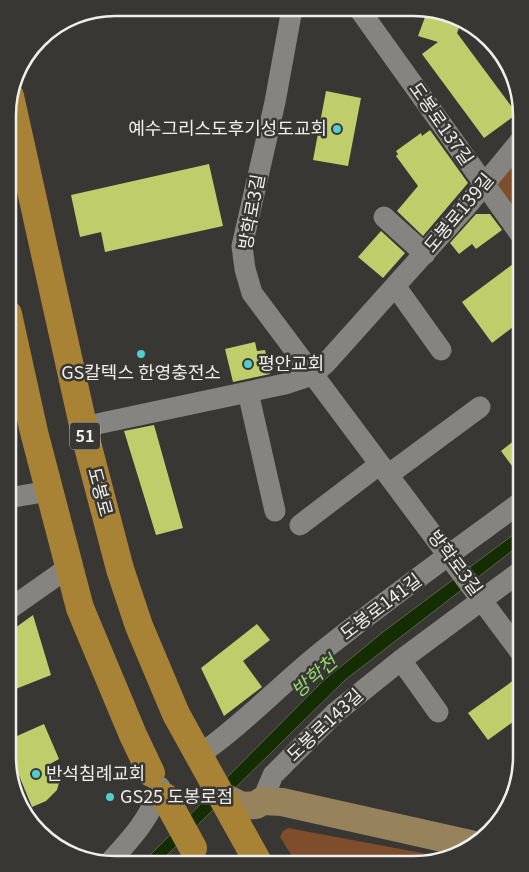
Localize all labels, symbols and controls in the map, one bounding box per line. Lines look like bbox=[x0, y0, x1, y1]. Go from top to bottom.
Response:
street label: 도봉로137길 bbox=[404, 76, 481, 170]
place label: 예수그리스도후기성도교회 bbox=[128, 114, 327, 140]
marker: 예수그리스도후기성도교회 bbox=[331, 123, 343, 135]
street label: 도봉로139길 bbox=[417, 167, 498, 257]
street label: 방학로3길 bbox=[231, 172, 269, 251]
marker: GS칼텍스 한영충전소 bbox=[135, 348, 147, 360]
place label: 평안교회 bbox=[258, 349, 324, 375]
place label: GS칼텍스 한영충전소 bbox=[61, 358, 221, 384]
marker: 평안교회 bbox=[242, 358, 254, 370]
road number: 51 bbox=[70, 422, 100, 450]
street label: 도봉로 bbox=[83, 464, 121, 519]
street label: 방학로3길 bbox=[423, 524, 490, 600]
street label: 도봉로141길 bbox=[334, 566, 426, 645]
water label: 방학천 bbox=[284, 646, 343, 702]
street label: 도봉로143길 bbox=[280, 681, 368, 766]
place label: 반석침례교회 bbox=[46, 759, 145, 785]
marker: 반석침례교회 bbox=[30, 768, 42, 780]
place label: GS25 도봉로점 bbox=[120, 782, 233, 808]
marker: GS25 도봉로점 bbox=[104, 791, 116, 803]

